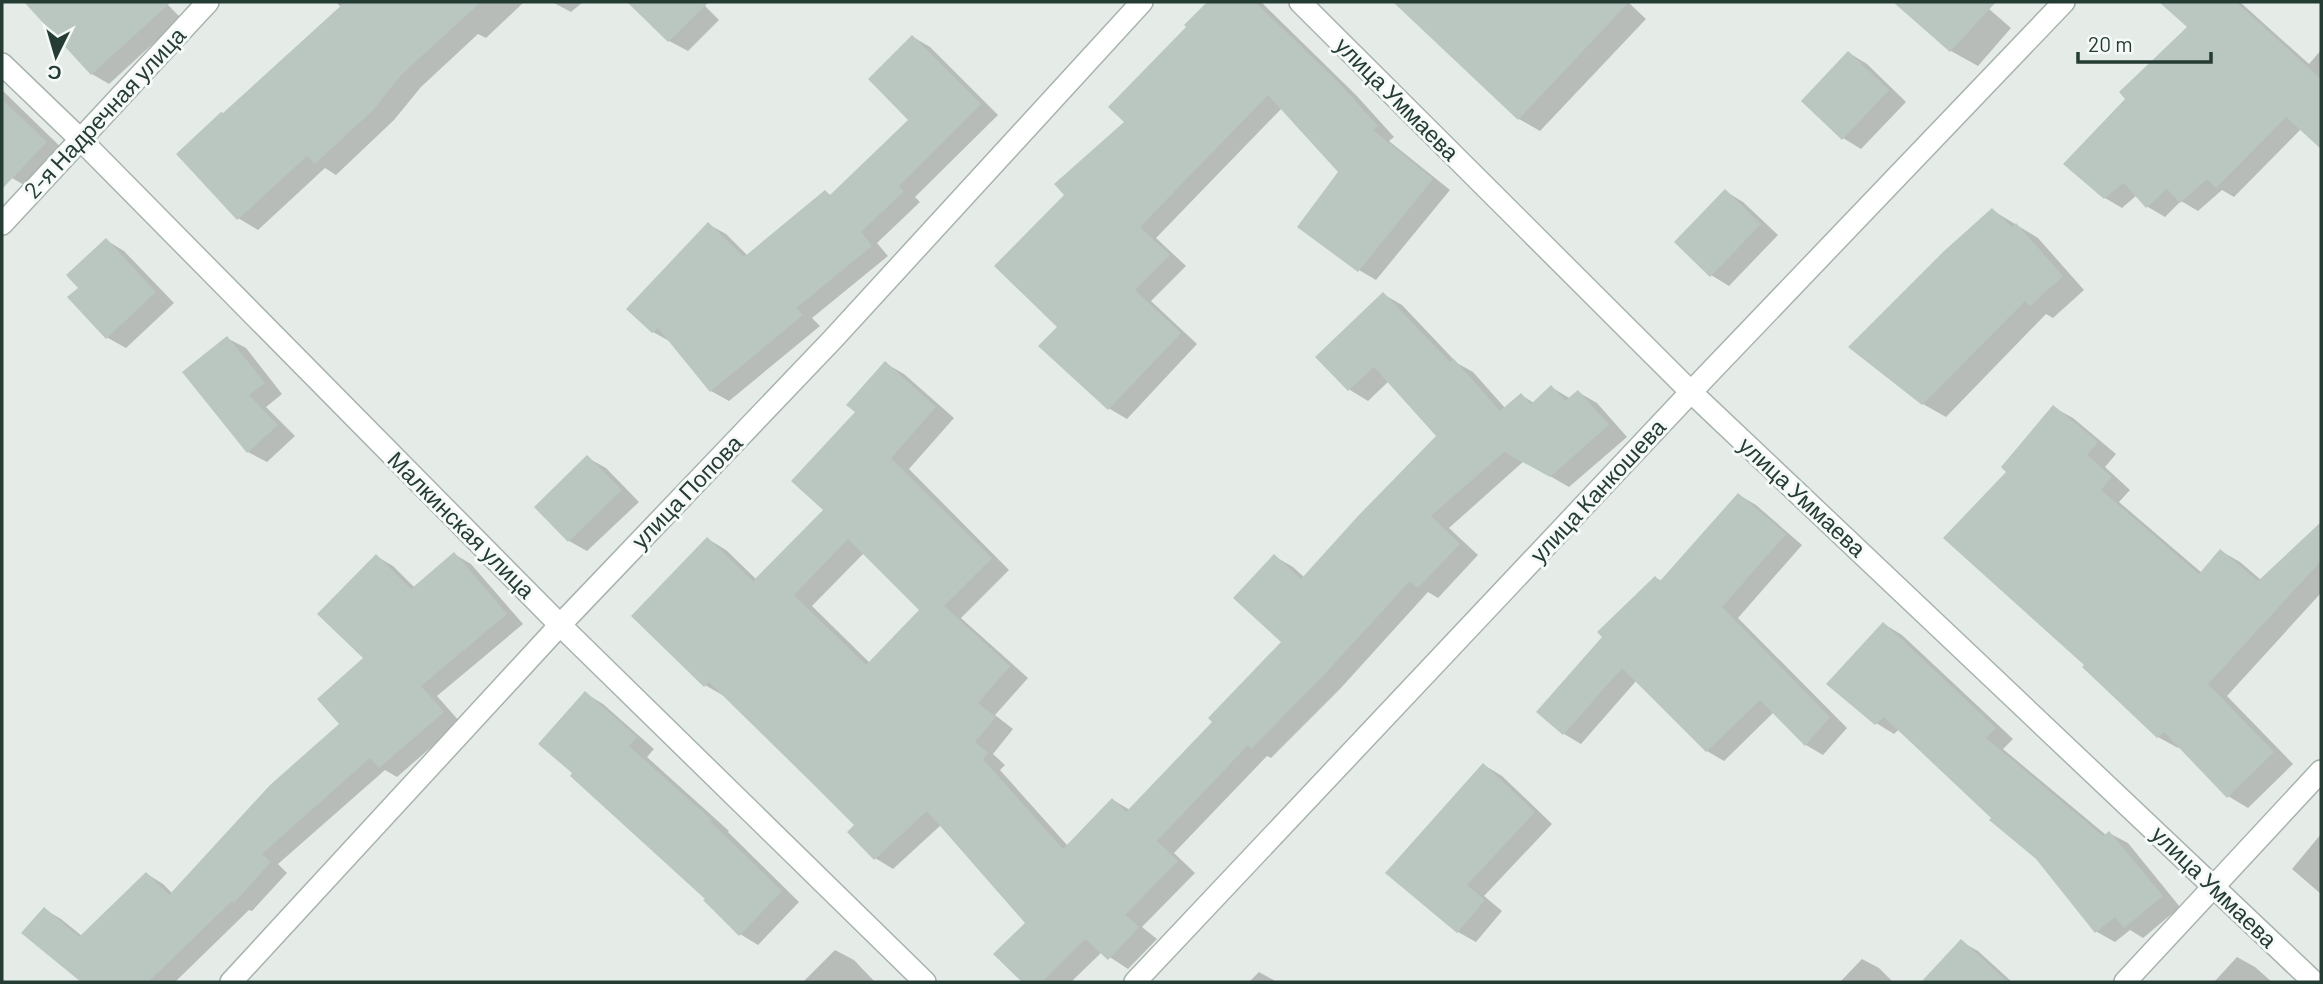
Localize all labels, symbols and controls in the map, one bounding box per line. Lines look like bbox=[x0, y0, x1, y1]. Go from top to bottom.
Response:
street label: 2-я Надречная улица bbox=[18, 21, 191, 204]
north arrow bbox=[21, 21, 91, 91]
scale bar bbox=[2078, 21, 2211, 65]
street label: улица Уммаева bbox=[1330, 31, 1466, 166]
text: 20 m bbox=[2088, 31, 2133, 56]
text: С bbox=[46, 61, 62, 85]
street label: улица Канкошева bbox=[1524, 413, 1671, 568]
street label: улица Попова bbox=[625, 429, 748, 554]
street label: улица Уммаева bbox=[1733, 430, 1872, 562]
street label: Малкинская улица bbox=[382, 445, 541, 604]
street label: улица Уммаева bbox=[2146, 819, 2283, 953]

